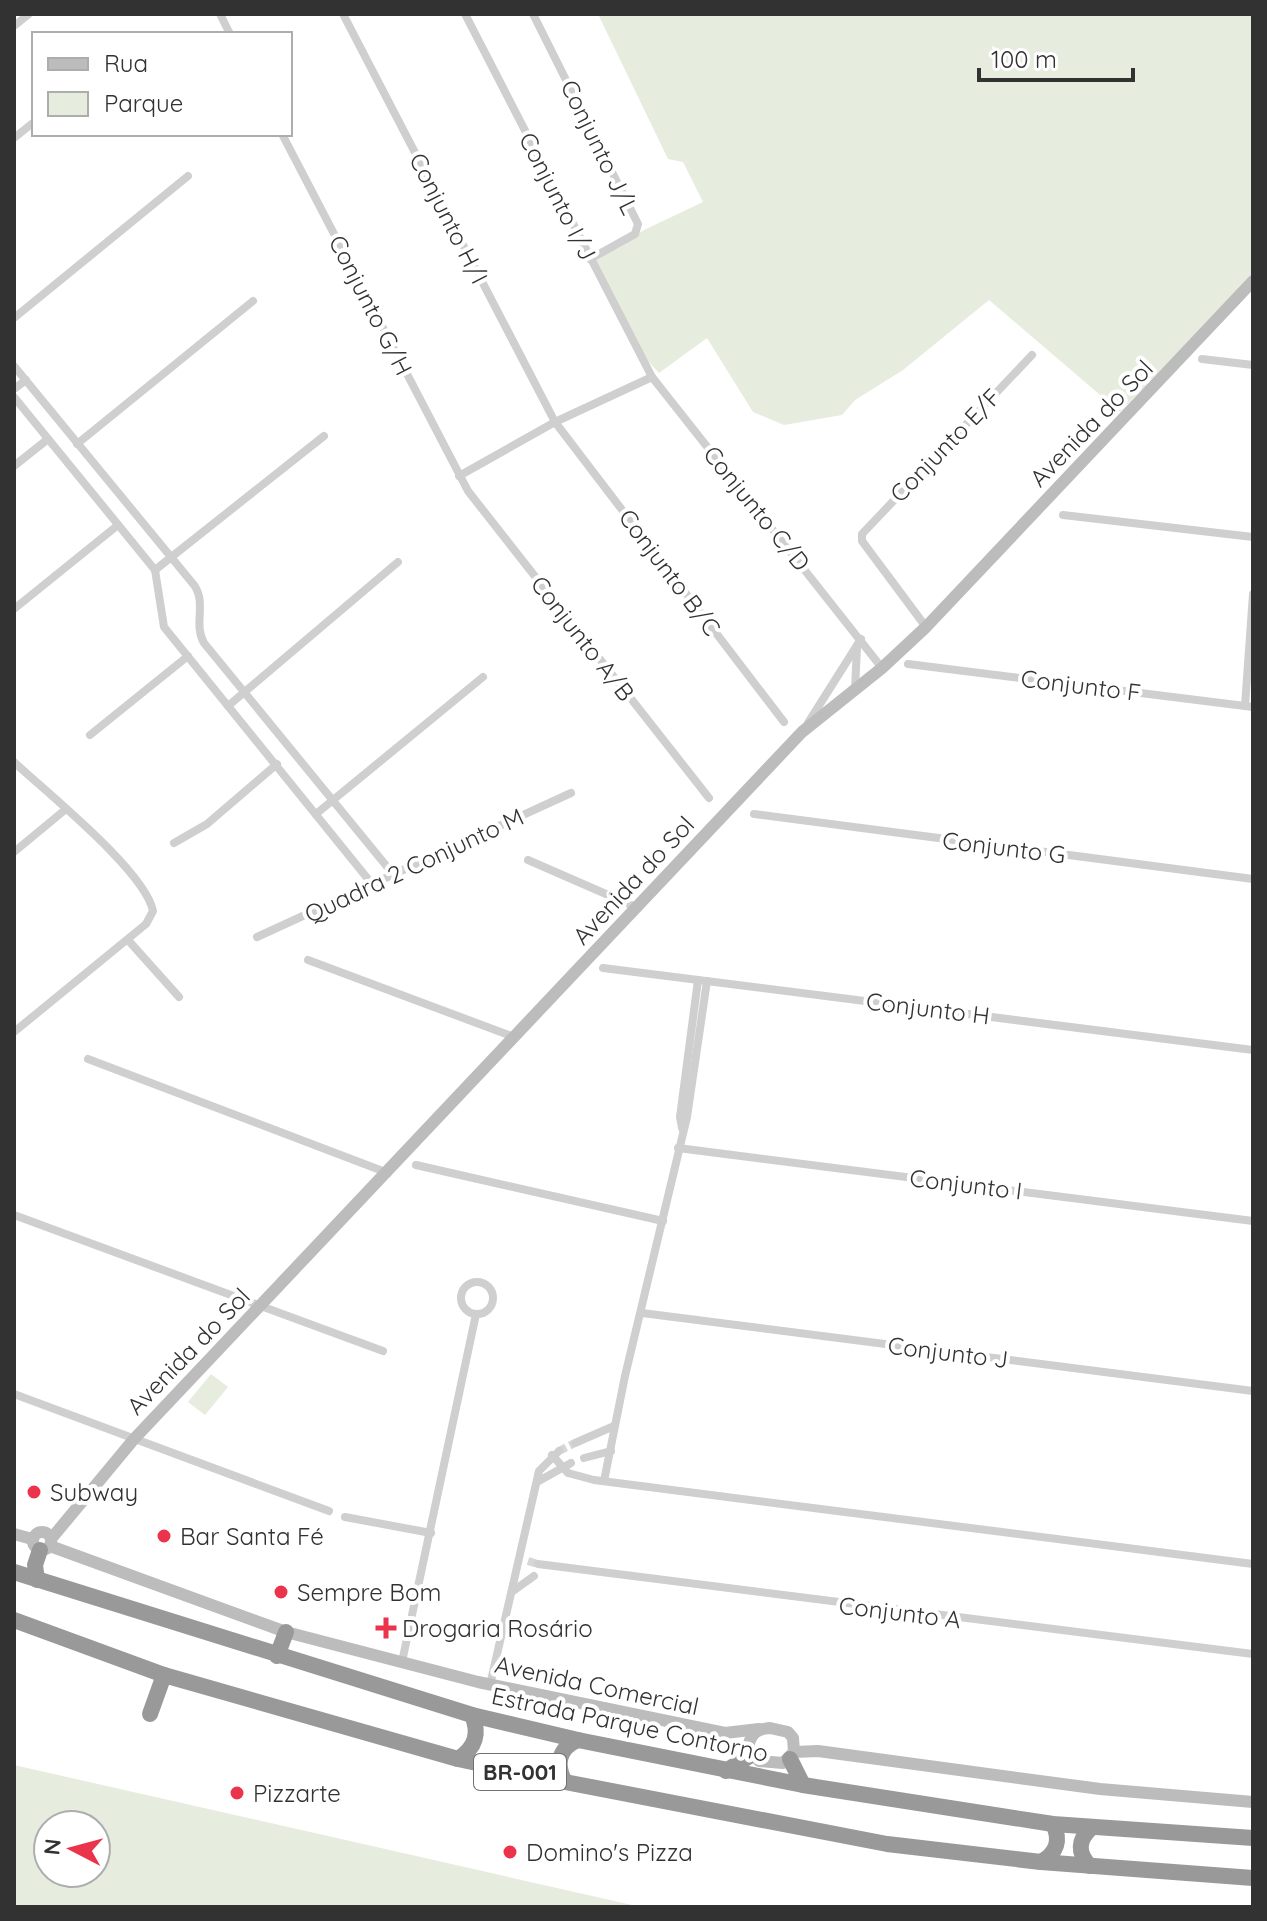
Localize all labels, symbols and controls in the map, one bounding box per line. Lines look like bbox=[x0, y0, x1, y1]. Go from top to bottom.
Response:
legend bbox=[32, 32, 292, 136]
scale bar bbox=[979, 32, 1133, 82]
text: 100 m bbox=[991, 44, 1057, 74]
text: Rua bbox=[104, 48, 148, 78]
street label: Conjunto J/L bbox=[554, 75, 646, 219]
text: Parque bbox=[104, 88, 183, 118]
street label: Conjunto I/J bbox=[513, 127, 603, 265]
street label: Conjunto H/I bbox=[403, 148, 495, 288]
street label: Conjunto G/H bbox=[323, 230, 419, 380]
street label: Avenida do Sol bbox=[1023, 353, 1159, 493]
street label: Conjunto E/F bbox=[883, 382, 1007, 508]
street label: Conjunto C/D bbox=[697, 439, 817, 577]
street label: Conjunto B/C bbox=[613, 503, 727, 641]
street label: Conjunto A/B bbox=[525, 569, 641, 707]
street label: Conjunto F bbox=[1019, 663, 1143, 707]
street label: Quadra 2 Conjunto M bbox=[300, 801, 528, 929]
street label: Avenida do Sol bbox=[566, 810, 700, 950]
street label: Conjunto G bbox=[941, 825, 1067, 869]
street label: Conjunto H bbox=[864, 986, 992, 1030]
street label: Conjunto I bbox=[908, 1162, 1024, 1206]
street label: Avenida do Sol bbox=[120, 1281, 256, 1421]
street label: Conjunto J bbox=[886, 1330, 1010, 1374]
place label: Subway bbox=[50, 1477, 138, 1507]
marker: Subway bbox=[25, 1483, 43, 1501]
place label: Bar Santa Fé bbox=[180, 1521, 324, 1551]
marker: Bar Santa Fé bbox=[155, 1527, 173, 1545]
place label: Sempre Bom bbox=[297, 1577, 441, 1607]
marker: Sempre Bom bbox=[272, 1583, 290, 1601]
street label: Conjunto A bbox=[837, 1590, 963, 1634]
place label: Drogaria Rosário bbox=[402, 1613, 593, 1643]
marker: Drogaria Rosário bbox=[377, 1619, 395, 1637]
street label: Avenida Comercial bbox=[492, 1649, 702, 1721]
street label: Estrada Parque Contorno bbox=[489, 1680, 771, 1768]
road number: BR-001 bbox=[474, 1754, 566, 1790]
place label: Pizzarte bbox=[253, 1778, 341, 1808]
marker: Pizzarte bbox=[228, 1784, 246, 1802]
north arrow bbox=[32, 1809, 112, 1889]
text: N bbox=[37, 1837, 67, 1856]
place label: Domino's Pizza bbox=[526, 1837, 693, 1867]
marker: Domino's Pizza bbox=[501, 1843, 519, 1861]

